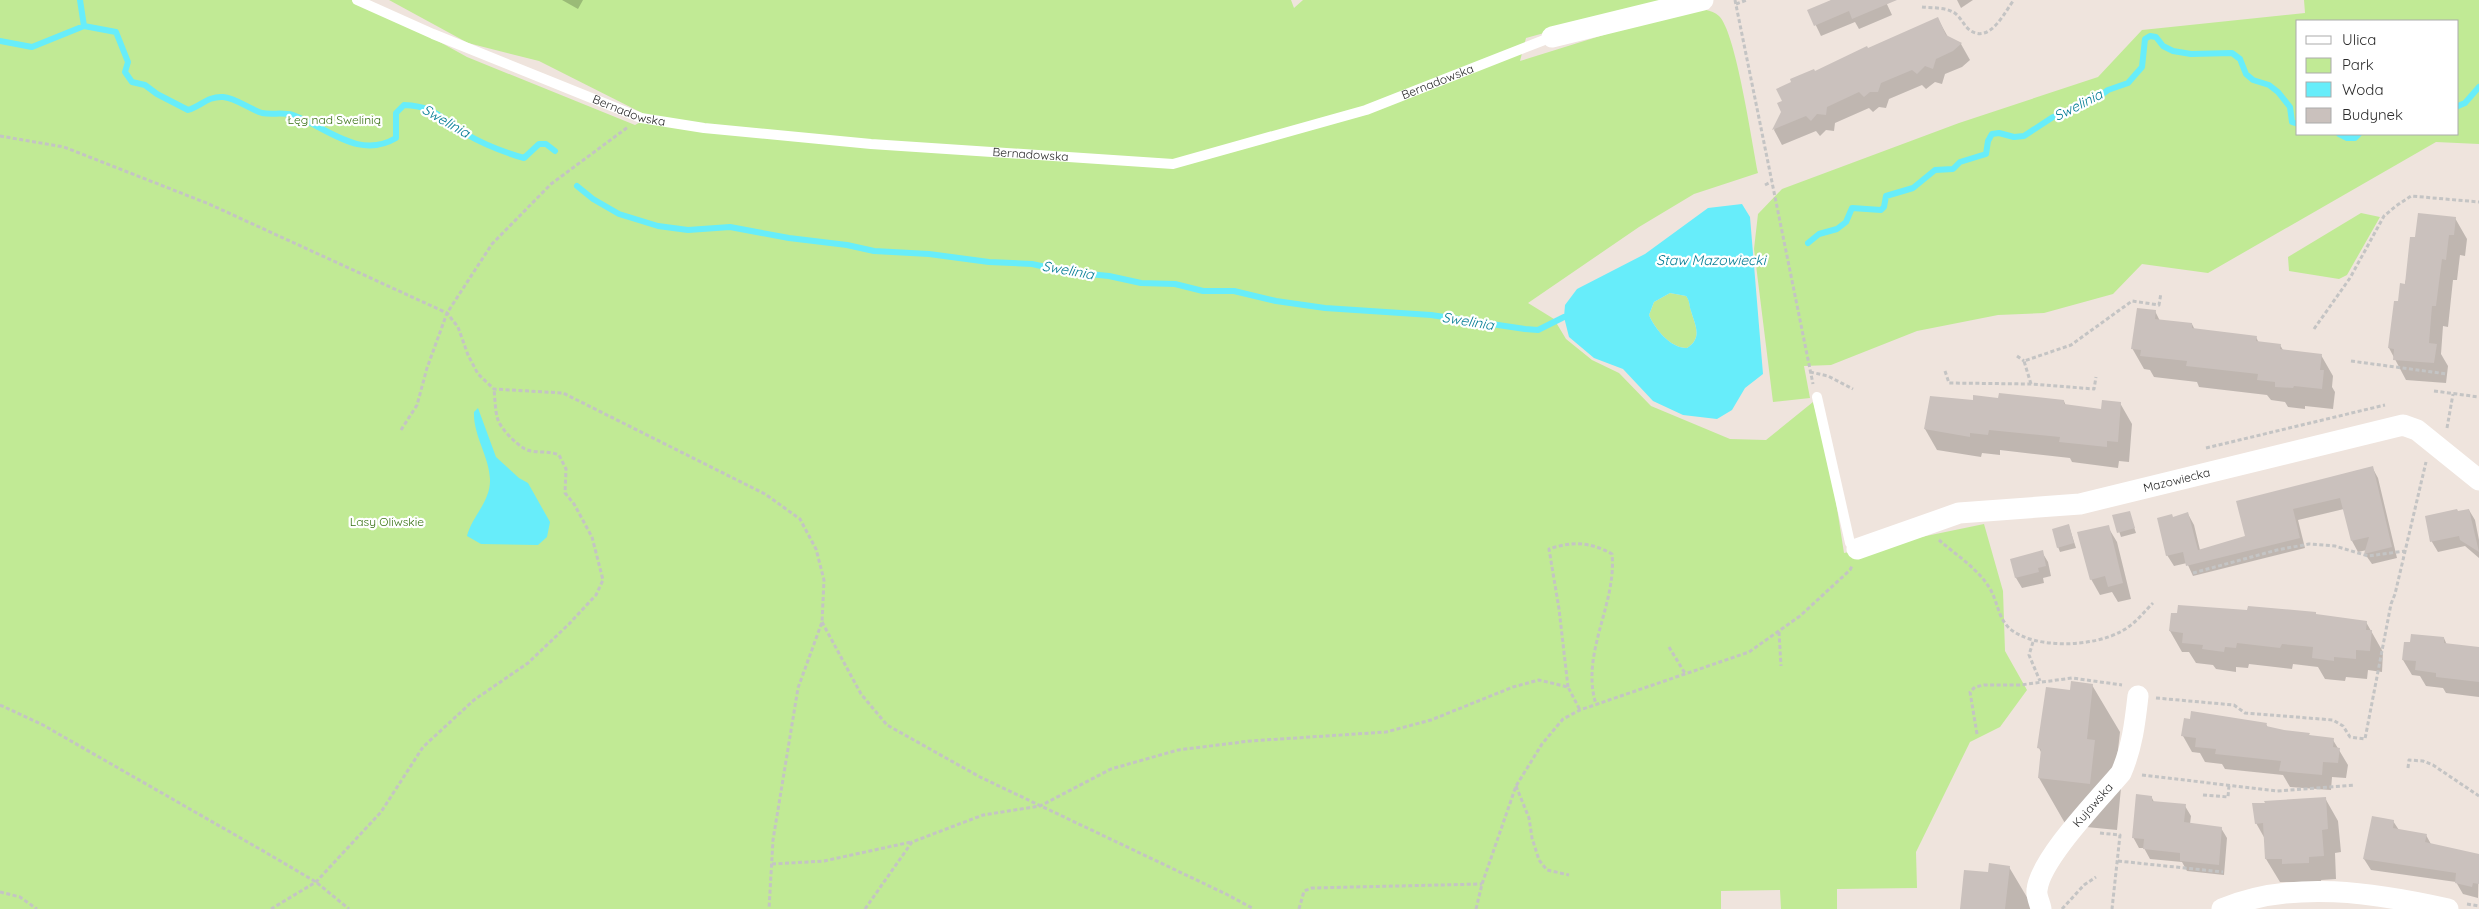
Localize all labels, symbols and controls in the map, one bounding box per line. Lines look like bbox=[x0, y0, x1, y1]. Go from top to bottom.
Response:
legend bbox=[2296, 20, 2459, 135]
text: Ulica bbox=[2342, 30, 2376, 49]
text: Park bbox=[2342, 55, 2374, 74]
street label: Bernadowska bbox=[1399, 61, 1476, 102]
text: Woda bbox=[2342, 80, 2384, 99]
water label: Swelinia bbox=[2051, 84, 2107, 125]
street label: Bernadowska bbox=[590, 91, 666, 129]
water label: Swelinia bbox=[419, 100, 474, 143]
text: Budynek bbox=[2342, 105, 2403, 124]
park label: Łęg nad Swelinią bbox=[287, 112, 381, 127]
street label: Bernadowska bbox=[992, 144, 1069, 164]
water label: Staw Mazowiecki bbox=[1656, 251, 1768, 269]
water label: Swelinia bbox=[1041, 257, 1097, 284]
water label: Swelinia bbox=[1441, 308, 1497, 334]
street label: Mazowiecka bbox=[2142, 464, 2212, 495]
park label: Lasy Oliwskie bbox=[350, 514, 424, 529]
street label: Kujawska bbox=[2069, 780, 2116, 830]

